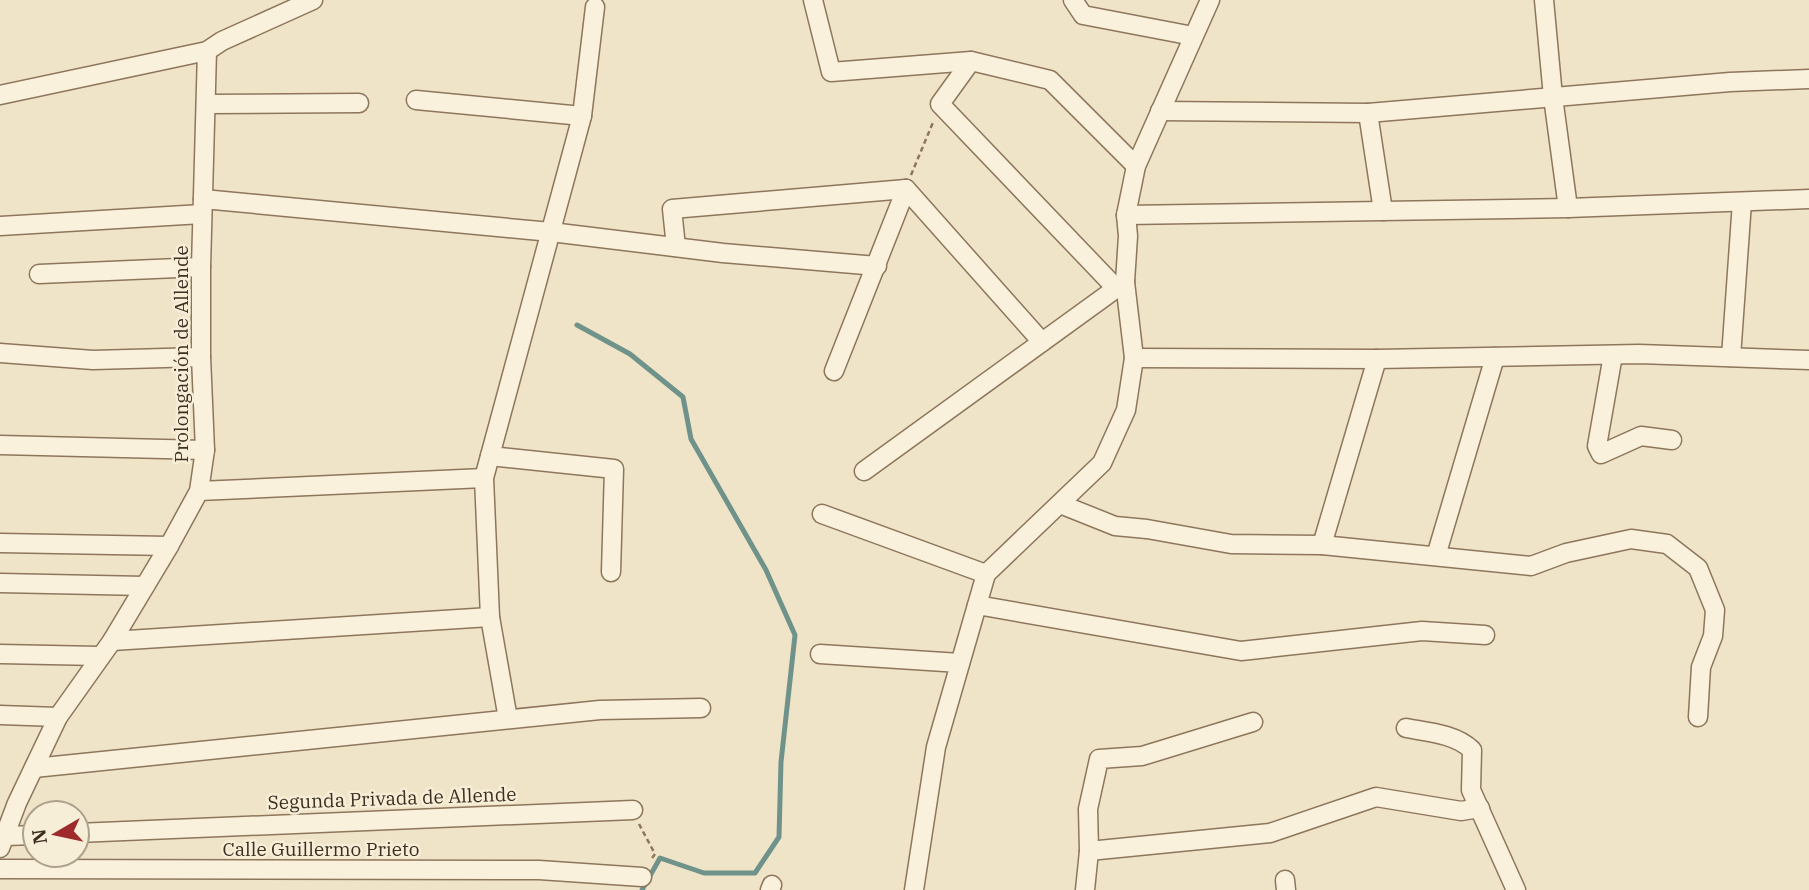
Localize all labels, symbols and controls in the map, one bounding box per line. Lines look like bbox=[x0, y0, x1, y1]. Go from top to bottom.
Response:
street label: Prolongación de Allende bbox=[169, 245, 193, 463]
street label: Segunda Privada de Allende bbox=[267, 782, 517, 814]
north arrow bbox=[21, 799, 91, 869]
text: N bbox=[26, 827, 52, 846]
street label: Calle Guillermo Prieto bbox=[223, 837, 419, 861]

